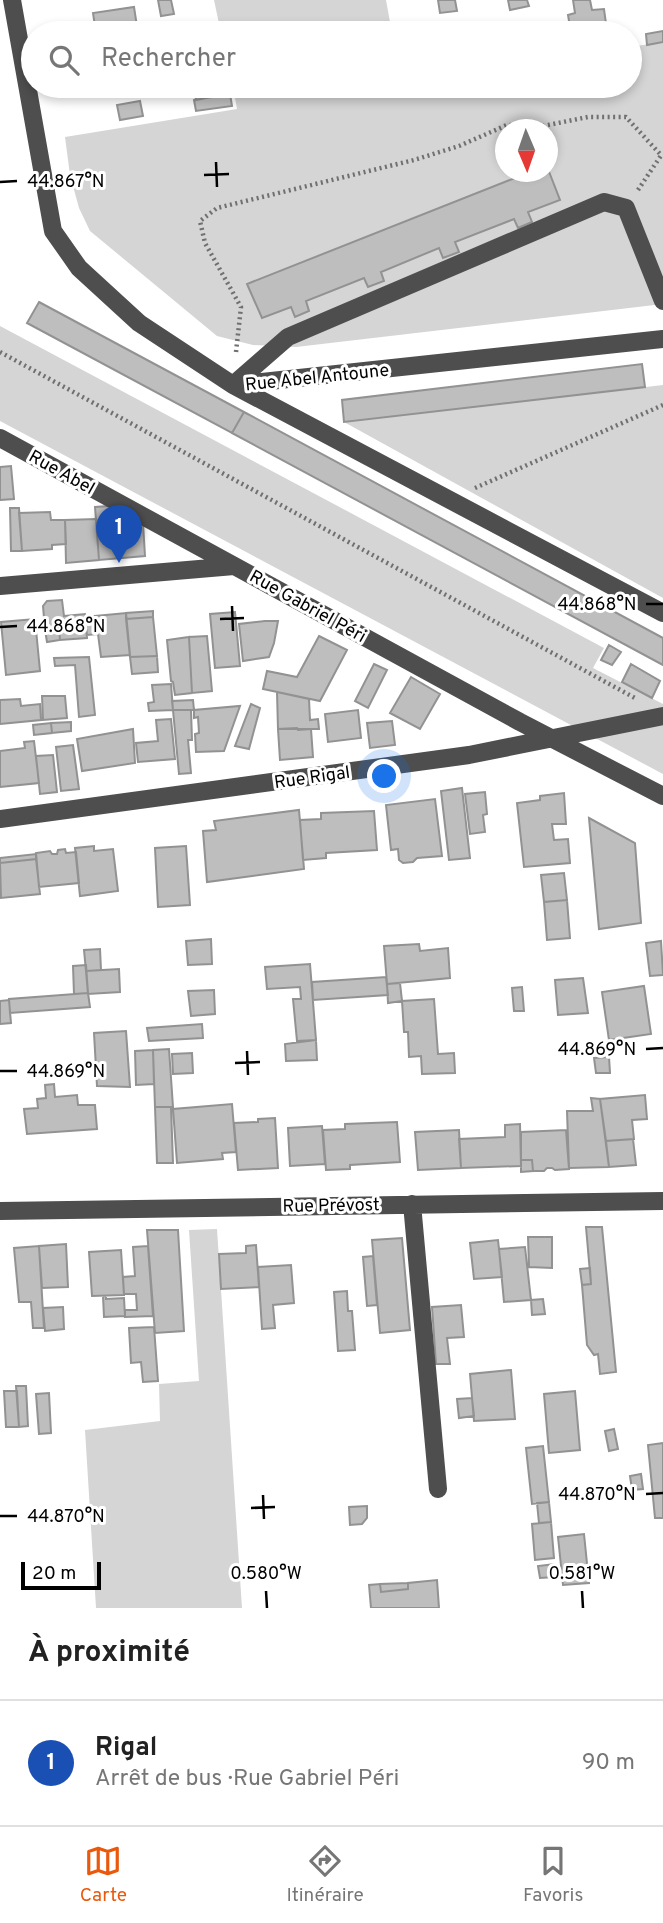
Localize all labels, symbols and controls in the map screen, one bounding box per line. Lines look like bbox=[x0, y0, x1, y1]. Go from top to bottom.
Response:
search box bbox=[21, 21, 642, 98]
icon: search bbox=[45, 41, 83, 79]
text: Rechercher bbox=[101, 43, 236, 76]
north arrow bbox=[495, 119, 558, 182]
text: 44.867°N bbox=[27, 171, 105, 194]
street label: Rue Abel Antoune bbox=[244, 359, 390, 397]
street label: Rue Abel bbox=[24, 446, 98, 501]
pin: 1 bbox=[96, 505, 142, 563]
street label: Rue Gabriel Péri bbox=[245, 566, 370, 649]
text: 44.868°N bbox=[557, 594, 637, 617]
text: 44.868°N bbox=[26, 616, 106, 639]
your location bbox=[367, 759, 401, 793]
street label: Rue Rigal bbox=[273, 762, 352, 795]
text: 44.869°N bbox=[558, 1039, 636, 1062]
text: 44.869°N bbox=[27, 1061, 105, 1084]
street label: Rue Prévost bbox=[282, 1194, 380, 1219]
text: 44.870°N bbox=[558, 1484, 636, 1507]
text: 44.870°N bbox=[27, 1506, 105, 1529]
scale bar bbox=[21, 1559, 102, 1591]
text: 20 m bbox=[32, 1562, 76, 1586]
text: 0.580°W bbox=[230, 1563, 302, 1586]
text: 0.581°W bbox=[549, 1563, 615, 1586]
text: À proximité bbox=[28, 1635, 190, 1672]
text: Rigal bbox=[95, 1732, 157, 1765]
text: 1 bbox=[46, 1749, 56, 1778]
text: 90 m bbox=[582, 1749, 635, 1778]
text: Arrêt de bus · Rue Gabriel Péri bbox=[95, 1765, 399, 1794]
tab: Carte bbox=[80, 1842, 127, 1908]
tab: Itinéraire bbox=[286, 1842, 364, 1908]
tab: Favoris bbox=[523, 1842, 583, 1908]

